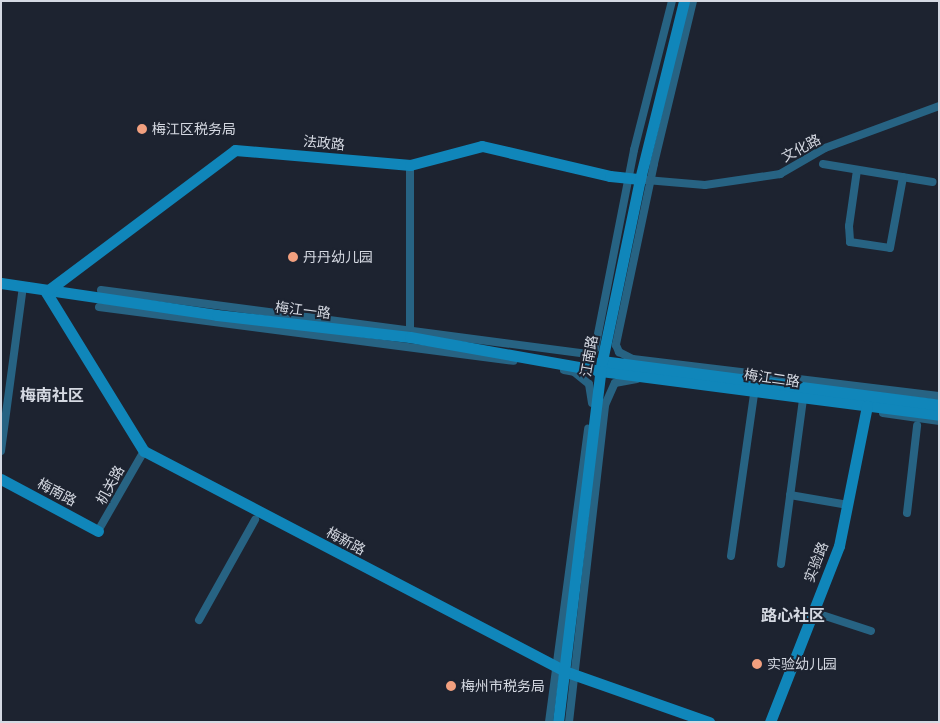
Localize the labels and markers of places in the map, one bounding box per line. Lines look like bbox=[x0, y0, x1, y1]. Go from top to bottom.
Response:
place label: 梅江区税务局 bbox=[152, 121, 236, 137]
marker: 梅江区税务局 bbox=[136, 123, 148, 135]
place label: 丹丹幼儿园 bbox=[303, 249, 373, 265]
marker: 丹丹幼儿园 bbox=[287, 251, 299, 263]
place label: 实验幼儿园 bbox=[767, 656, 837, 672]
marker: 实验幼儿园 bbox=[751, 658, 763, 670]
place label: 梅州市税务局 bbox=[461, 678, 545, 694]
marker: 梅州市税务局 bbox=[445, 680, 457, 692]

